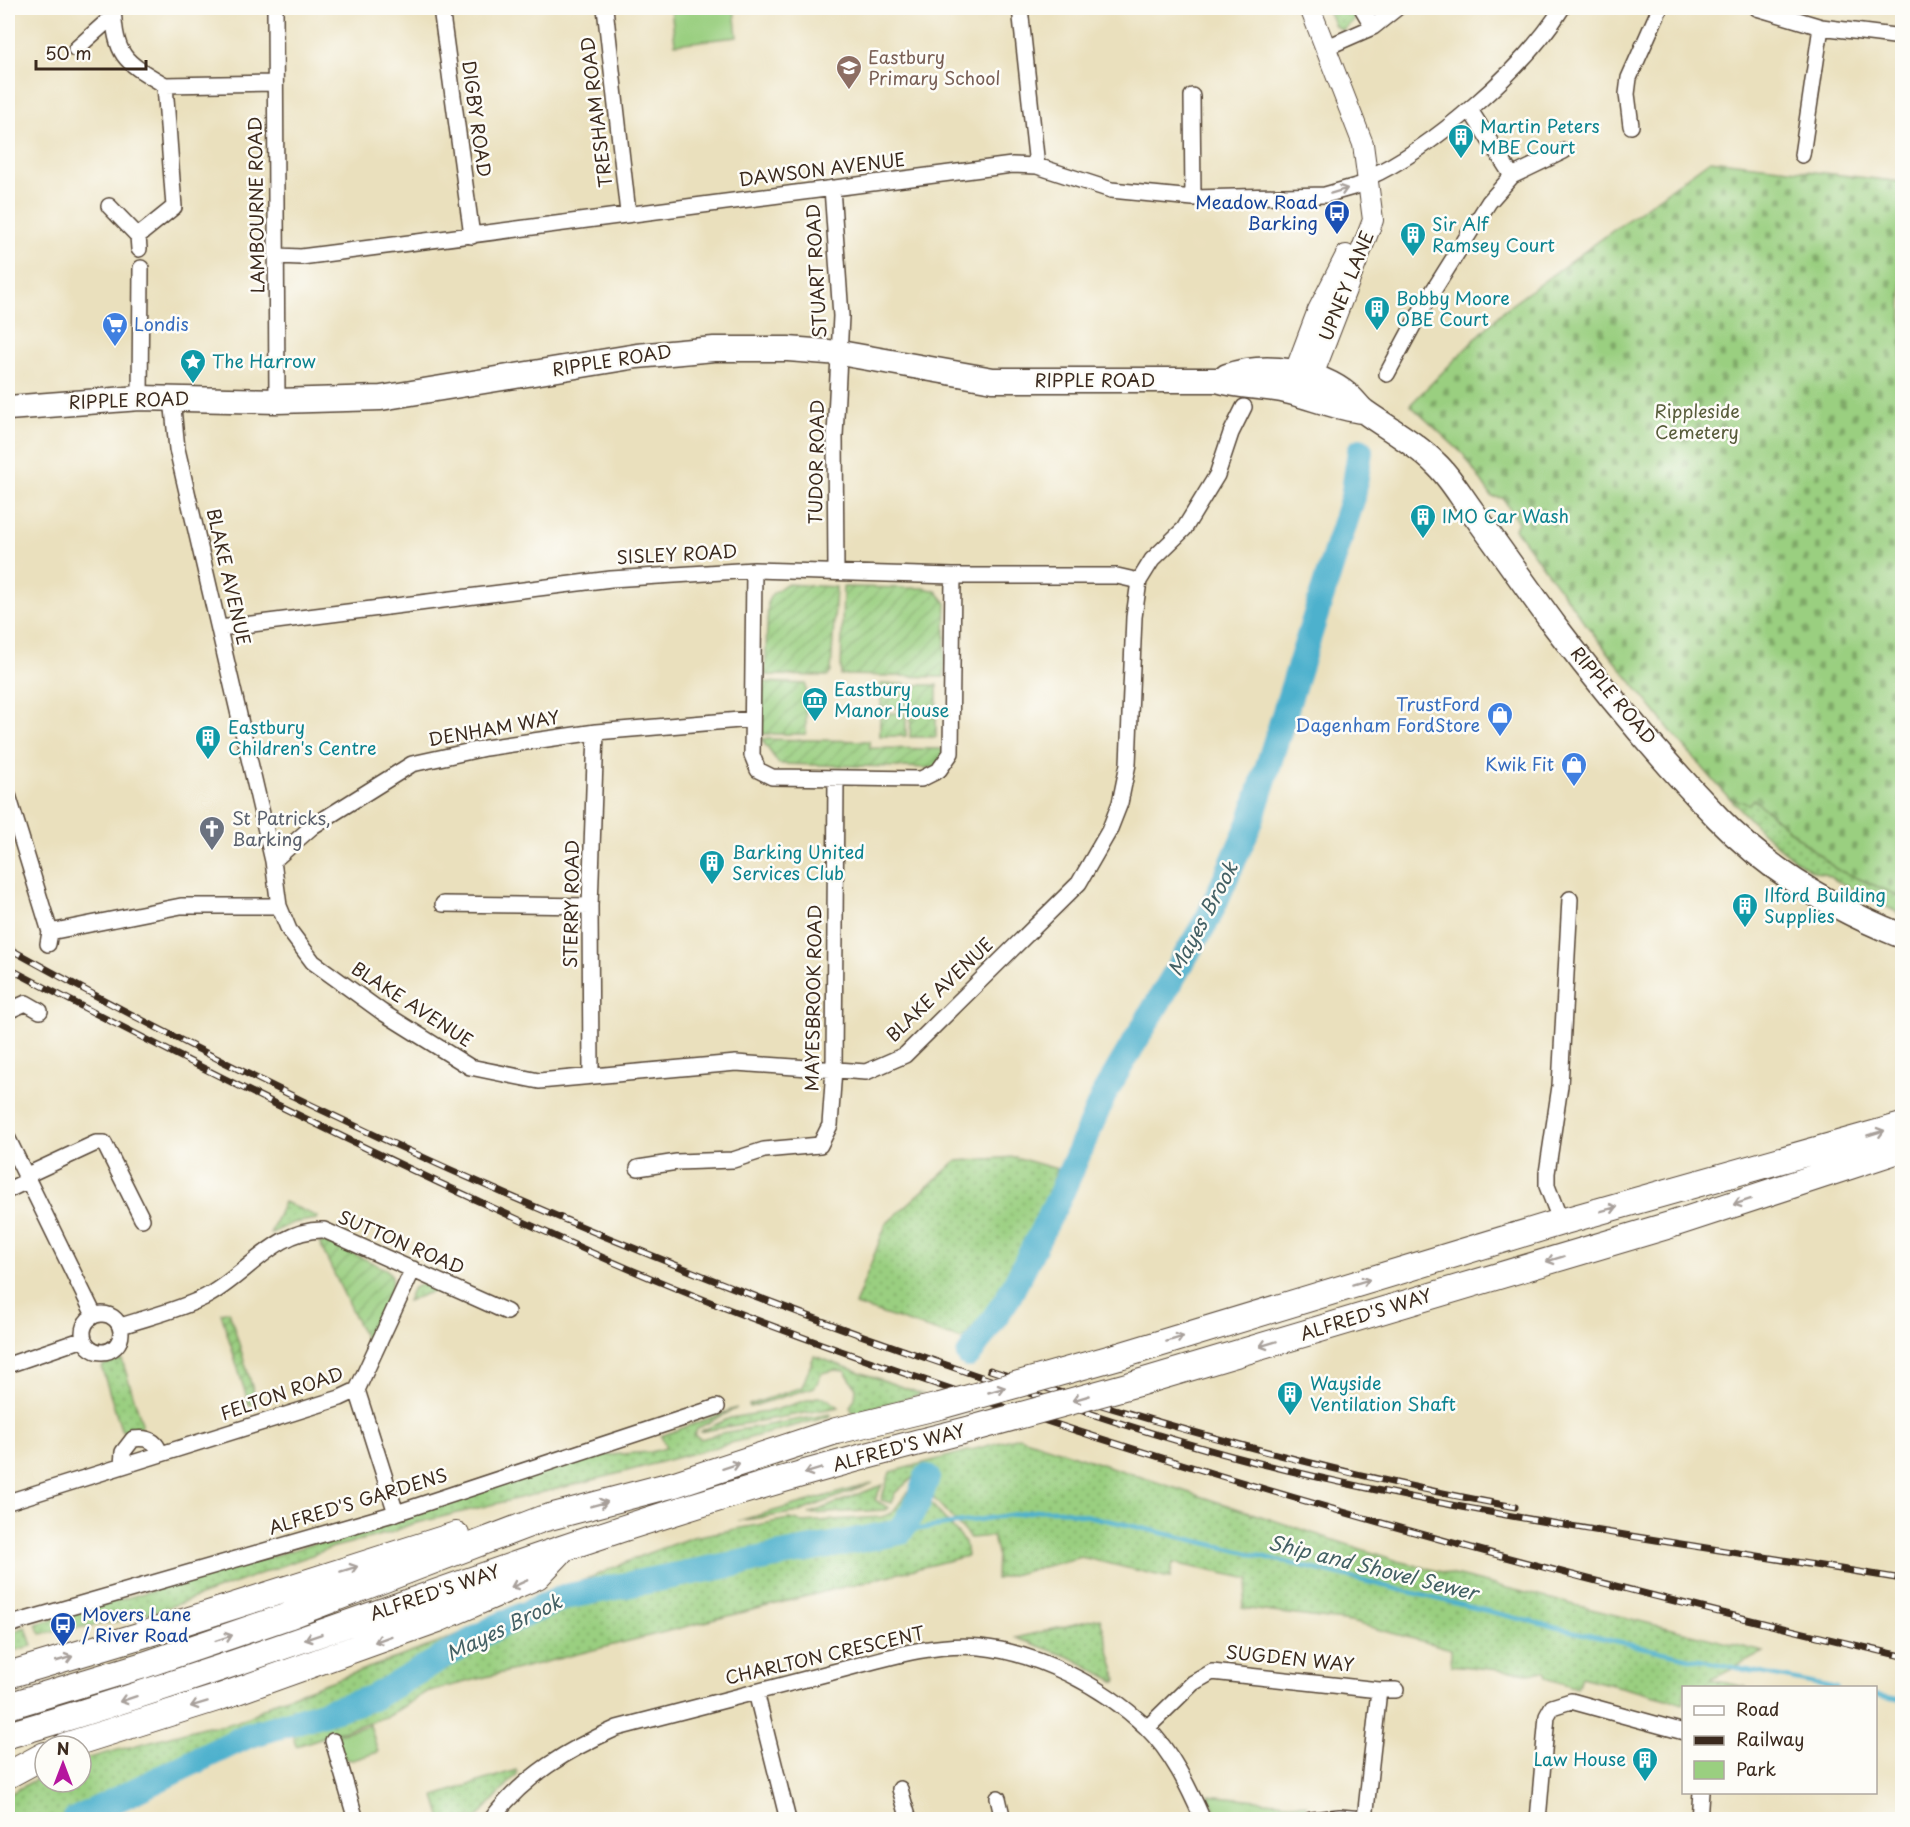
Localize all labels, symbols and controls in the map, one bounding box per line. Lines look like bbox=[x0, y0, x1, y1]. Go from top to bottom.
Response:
scale bar bbox=[36, 33, 146, 71]
street label: TRESHAM ROAD bbox=[573, 35, 618, 189]
text: 50 m bbox=[45, 39, 92, 66]
place label: Eastbury Primary School bbox=[868, 43, 1000, 91]
school or university icon: Eastbury Primary School bbox=[834, 53, 864, 91]
street label: DIGBY ROAD bbox=[456, 59, 499, 179]
place label: Martin Peters MBE Court bbox=[1480, 112, 1600, 160]
street label: LAMBOURNE ROAD bbox=[240, 116, 271, 294]
building icon: Martin Peters MBE Court bbox=[1446, 122, 1476, 160]
street label: DAWSON AVENUE bbox=[737, 145, 907, 192]
one-way arrow bbox=[1329, 185, 1348, 196]
place label: Meadow Road Barking bbox=[1195, 188, 1318, 236]
bus stop icon: Meadow Road Barking bbox=[1322, 198, 1352, 236]
street label: STUART ROAD bbox=[799, 203, 833, 339]
place label: Sir Alf Ramsey Court bbox=[1432, 210, 1555, 258]
building icon: Sir Alf Ramsey Court bbox=[1398, 220, 1428, 258]
street label: UPNEY LANE bbox=[1311, 226, 1380, 344]
place label: Bobby Moore OBE Court bbox=[1396, 284, 1510, 332]
building icon: Bobby Moore OBE Court bbox=[1362, 294, 1392, 332]
supermarket icon: Londis bbox=[100, 310, 130, 348]
place label: Londis bbox=[134, 310, 189, 337]
street label: RIPPLE ROAD bbox=[550, 337, 674, 382]
place icon: The Harrow bbox=[178, 347, 208, 385]
place label: The Harrow bbox=[212, 347, 316, 374]
street label: RIPPLE ROAD bbox=[1035, 366, 1155, 393]
street label: RIPPLE ROAD bbox=[68, 384, 190, 415]
park label: Rippleside Cemetery bbox=[1654, 397, 1740, 445]
street label: TUDOR ROAD bbox=[801, 399, 830, 525]
building icon: IMO Car Wash bbox=[1408, 502, 1438, 540]
place label: IMO Car Wash bbox=[1442, 502, 1569, 529]
street label: BLAKE AVENUE bbox=[201, 506, 258, 648]
street label: SISLEY ROAD bbox=[616, 537, 738, 570]
street label: RIPPLE ROAD bbox=[1565, 640, 1663, 750]
place label: Eastbury Manor House bbox=[834, 675, 950, 723]
museum icon: Eastbury Manor House bbox=[800, 685, 830, 723]
place label: TrustFord Dagenham FordStore bbox=[1295, 690, 1480, 738]
shop icon: TrustFord Dagenham FordStore bbox=[1485, 700, 1515, 738]
street label: DENHAM WAY bbox=[426, 703, 562, 752]
place label: Eastbury Children's Centre bbox=[228, 713, 377, 761]
building icon: Eastbury Children's Centre bbox=[193, 723, 223, 761]
place label: Kwik Fit bbox=[1485, 750, 1554, 777]
shop icon: Kwik Fit bbox=[1559, 750, 1589, 788]
place label: St Patricks, Barking bbox=[232, 804, 331, 852]
church icon: St Patricks, Barking bbox=[197, 814, 227, 852]
place label: Barking United Services Club bbox=[732, 838, 865, 886]
street label: STERRY ROAD bbox=[556, 840, 585, 968]
building icon: Barking United Services Club bbox=[697, 848, 727, 886]
water label: Mayes Brook bbox=[1159, 855, 1246, 981]
place label: Ilford Building Supplies bbox=[1764, 881, 1886, 929]
building icon: Ilford Building Supplies bbox=[1730, 891, 1760, 929]
street label: MAYESBROOK ROAD bbox=[797, 904, 828, 1092]
street label: BLAKE AVENUE bbox=[879, 931, 999, 1047]
street label: BLAKE AVENUE bbox=[347, 954, 479, 1053]
one-way arrow bbox=[1866, 1127, 1885, 1138]
one-way arrow bbox=[1733, 1197, 1752, 1208]
one-way arrow bbox=[1599, 1202, 1618, 1214]
street label: SUTTON ROAD bbox=[334, 1203, 469, 1280]
one-way arrow bbox=[1546, 1254, 1565, 1265]
one-way arrow bbox=[1352, 1276, 1371, 1287]
street label: ALFRED'S WAY bbox=[1296, 1281, 1435, 1346]
one-way arrow bbox=[1165, 1333, 1184, 1344]
one-way arrow bbox=[1259, 1339, 1278, 1350]
street label: FELTON ROAD bbox=[216, 1359, 347, 1426]
place label: Wayside Ventilation Shaft bbox=[1310, 1369, 1456, 1417]
building icon: Wayside Ventilation Shaft bbox=[1275, 1379, 1305, 1417]
one-way arrow bbox=[987, 1384, 1006, 1395]
one-way arrow bbox=[1072, 1393, 1091, 1405]
street label: ALFRED'S WAY bbox=[829, 1416, 968, 1477]
one-way arrow bbox=[721, 1459, 740, 1470]
street label: ALFRED'S GARDENS bbox=[265, 1461, 450, 1541]
one-way arrow bbox=[804, 1466, 823, 1477]
one-way arrow bbox=[589, 1498, 608, 1509]
water label: Ship and Shovel Sewer bbox=[1266, 1527, 1484, 1608]
street label: ALFRED'S WAY bbox=[366, 1556, 504, 1627]
one-way arrow bbox=[339, 1563, 358, 1574]
one-way arrow bbox=[510, 1579, 528, 1591]
water label: Mayes Brook bbox=[441, 1585, 568, 1668]
place label: Movers Lane / River Road bbox=[82, 1600, 191, 1648]
bus stop icon: Movers Lane / River Road bbox=[48, 1610, 78, 1648]
street label: CHARLTON CRESCENT bbox=[722, 1618, 928, 1691]
one-way arrow bbox=[214, 1632, 233, 1643]
one-way arrow bbox=[304, 1632, 322, 1643]
one-way arrow bbox=[374, 1635, 393, 1646]
street label: SUGDEN WAY bbox=[1225, 1637, 1356, 1678]
one-way arrow bbox=[54, 1653, 73, 1664]
legend bbox=[1682, 1686, 1877, 1794]
one-way arrow bbox=[119, 1694, 138, 1705]
text: Road bbox=[1736, 1695, 1780, 1722]
one-way arrow bbox=[190, 1699, 209, 1710]
text: Railway bbox=[1736, 1725, 1804, 1752]
north arrow bbox=[33, 1734, 93, 1794]
text: N bbox=[57, 1736, 69, 1760]
place label: Law House bbox=[1533, 1745, 1626, 1772]
building icon: Law House bbox=[1630, 1745, 1660, 1783]
text: Park bbox=[1736, 1755, 1776, 1782]

